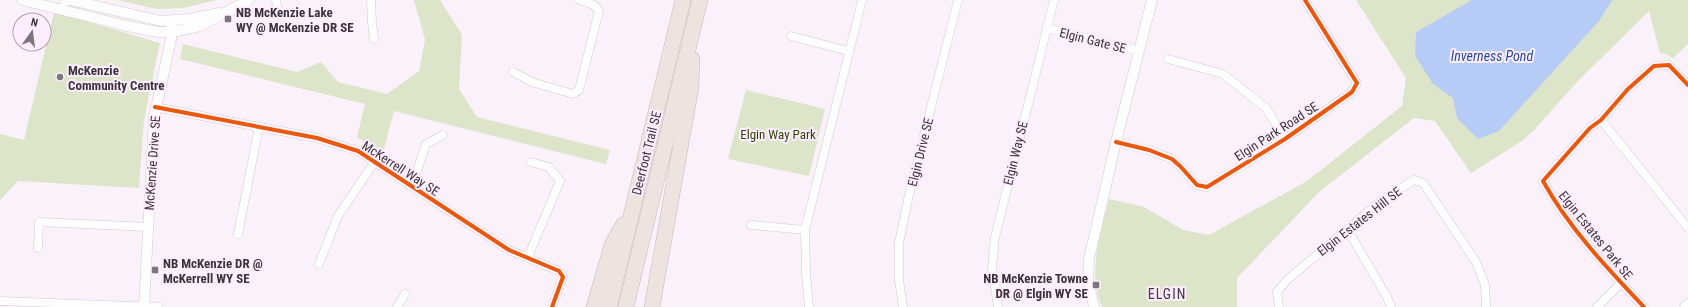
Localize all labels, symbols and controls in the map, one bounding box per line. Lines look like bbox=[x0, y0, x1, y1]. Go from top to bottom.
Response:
place label: NB McKenzie Lake WY @ McKenzie DR SE bbox=[236, 5, 354, 35]
north arrow bbox=[12, 12, 52, 52]
marker: NB McKenzie Lake WY @ McKenzie DR SE bbox=[223, 14, 233, 24]
text: N bbox=[29, 16, 39, 30]
street label: Elgin Gate SE bbox=[1058, 25, 1128, 56]
water label: Inverness Pond bbox=[1451, 48, 1533, 64]
place label: McKenzie Community Centre bbox=[68, 63, 164, 93]
marker: McKenzie Community Centre bbox=[55, 72, 65, 82]
street label: Elgin Park Road SE bbox=[1232, 99, 1321, 164]
street label: Deerfoot Trail SE bbox=[629, 110, 664, 197]
street label: McKenzie Drive SE bbox=[142, 115, 163, 211]
street label: Elgin Drive SE bbox=[905, 116, 936, 188]
street label: Elgin Way SE bbox=[1000, 120, 1031, 187]
park label: Elgin Way Park bbox=[740, 127, 816, 142]
street label: McKerrell Way SE bbox=[359, 138, 442, 199]
street label: Elgin Estates Hill SE bbox=[1314, 184, 1404, 259]
street label: Elgin Estates Park SE bbox=[1556, 188, 1636, 282]
place label: NB McKenzie DR @ McKerrell WY SE bbox=[163, 256, 263, 286]
marker: NB McKenzie DR @ McKerrell WY SE bbox=[150, 265, 160, 275]
place label: NB McKenzie Towne DR @ Elgin WY SE bbox=[983, 271, 1089, 301]
marker: NB McKenzie Towne DR @ Elgin WY SE bbox=[1091, 280, 1101, 290]
district label: ELGIN bbox=[1148, 286, 1186, 302]

